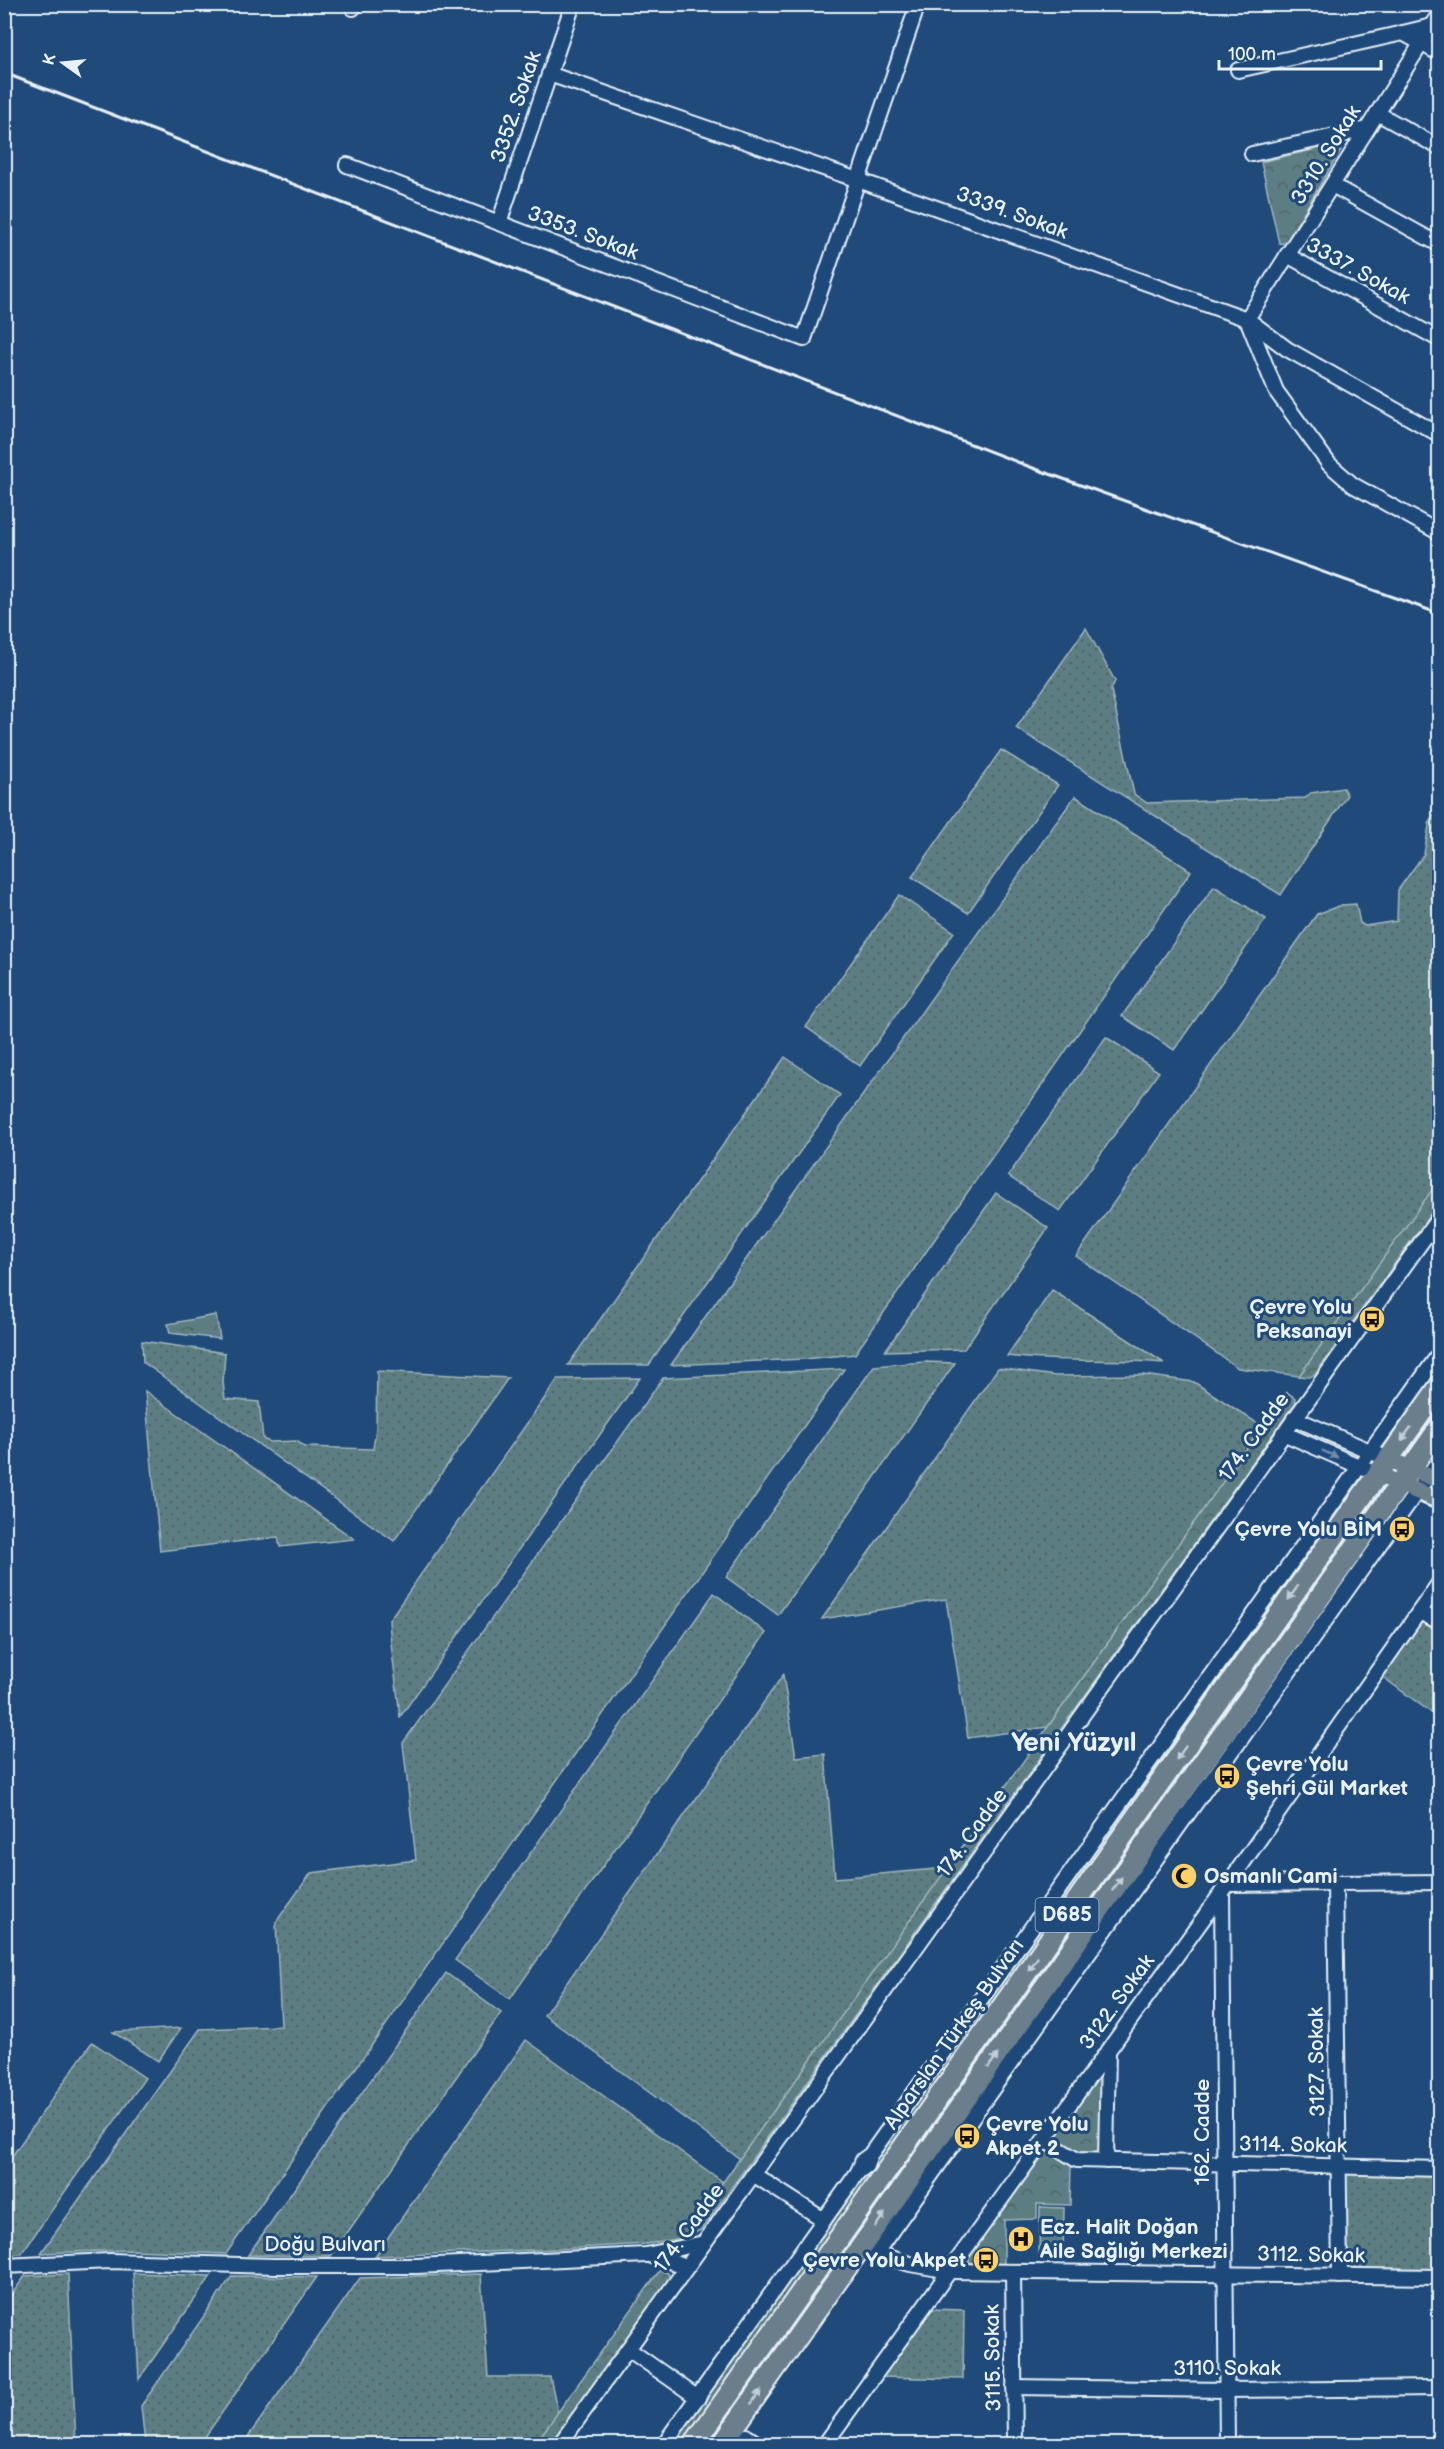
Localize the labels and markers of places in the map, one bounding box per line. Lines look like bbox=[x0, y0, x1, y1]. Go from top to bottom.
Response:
place label: Çevre Yolu Peksanayi bbox=[1250, 1295, 1352, 1344]
bus stop icon: Çevre Yolu Peksanayi bbox=[1357, 1304, 1387, 1334]
bus stop icon: Çevre Yolu BİM bbox=[1387, 1514, 1417, 1544]
place label: Çevre Yolu BİM bbox=[1235, 1516, 1382, 1542]
place label: Çevre Yolu Şehri Gül Market bbox=[1246, 1752, 1408, 1801]
bus stop icon: Çevre Yolu Şehri Gül Market bbox=[1212, 1761, 1242, 1791]
mosque icon: Osmanlı Cami bbox=[1169, 1861, 1199, 1891]
place label: Osmanlı Cami bbox=[1204, 1864, 1338, 1889]
place label: Çevre Yolu Akpet 2 bbox=[985, 2112, 1088, 2161]
bus stop icon: Çevre Yolu Akpet 2 bbox=[952, 2121, 982, 2151]
place label: Ecz. Halit Doğan Aile Sağlığı Merkezi bbox=[1039, 2215, 1228, 2264]
hospital icon: Ecz. Halit Doğan Aile Sağlığı Merkezi bbox=[1006, 2224, 1036, 2254]
bus stop icon: Çevre Yolu Akpet bbox=[971, 2245, 1001, 2275]
place label: Çevre Yolu Akpet bbox=[803, 2248, 966, 2273]

